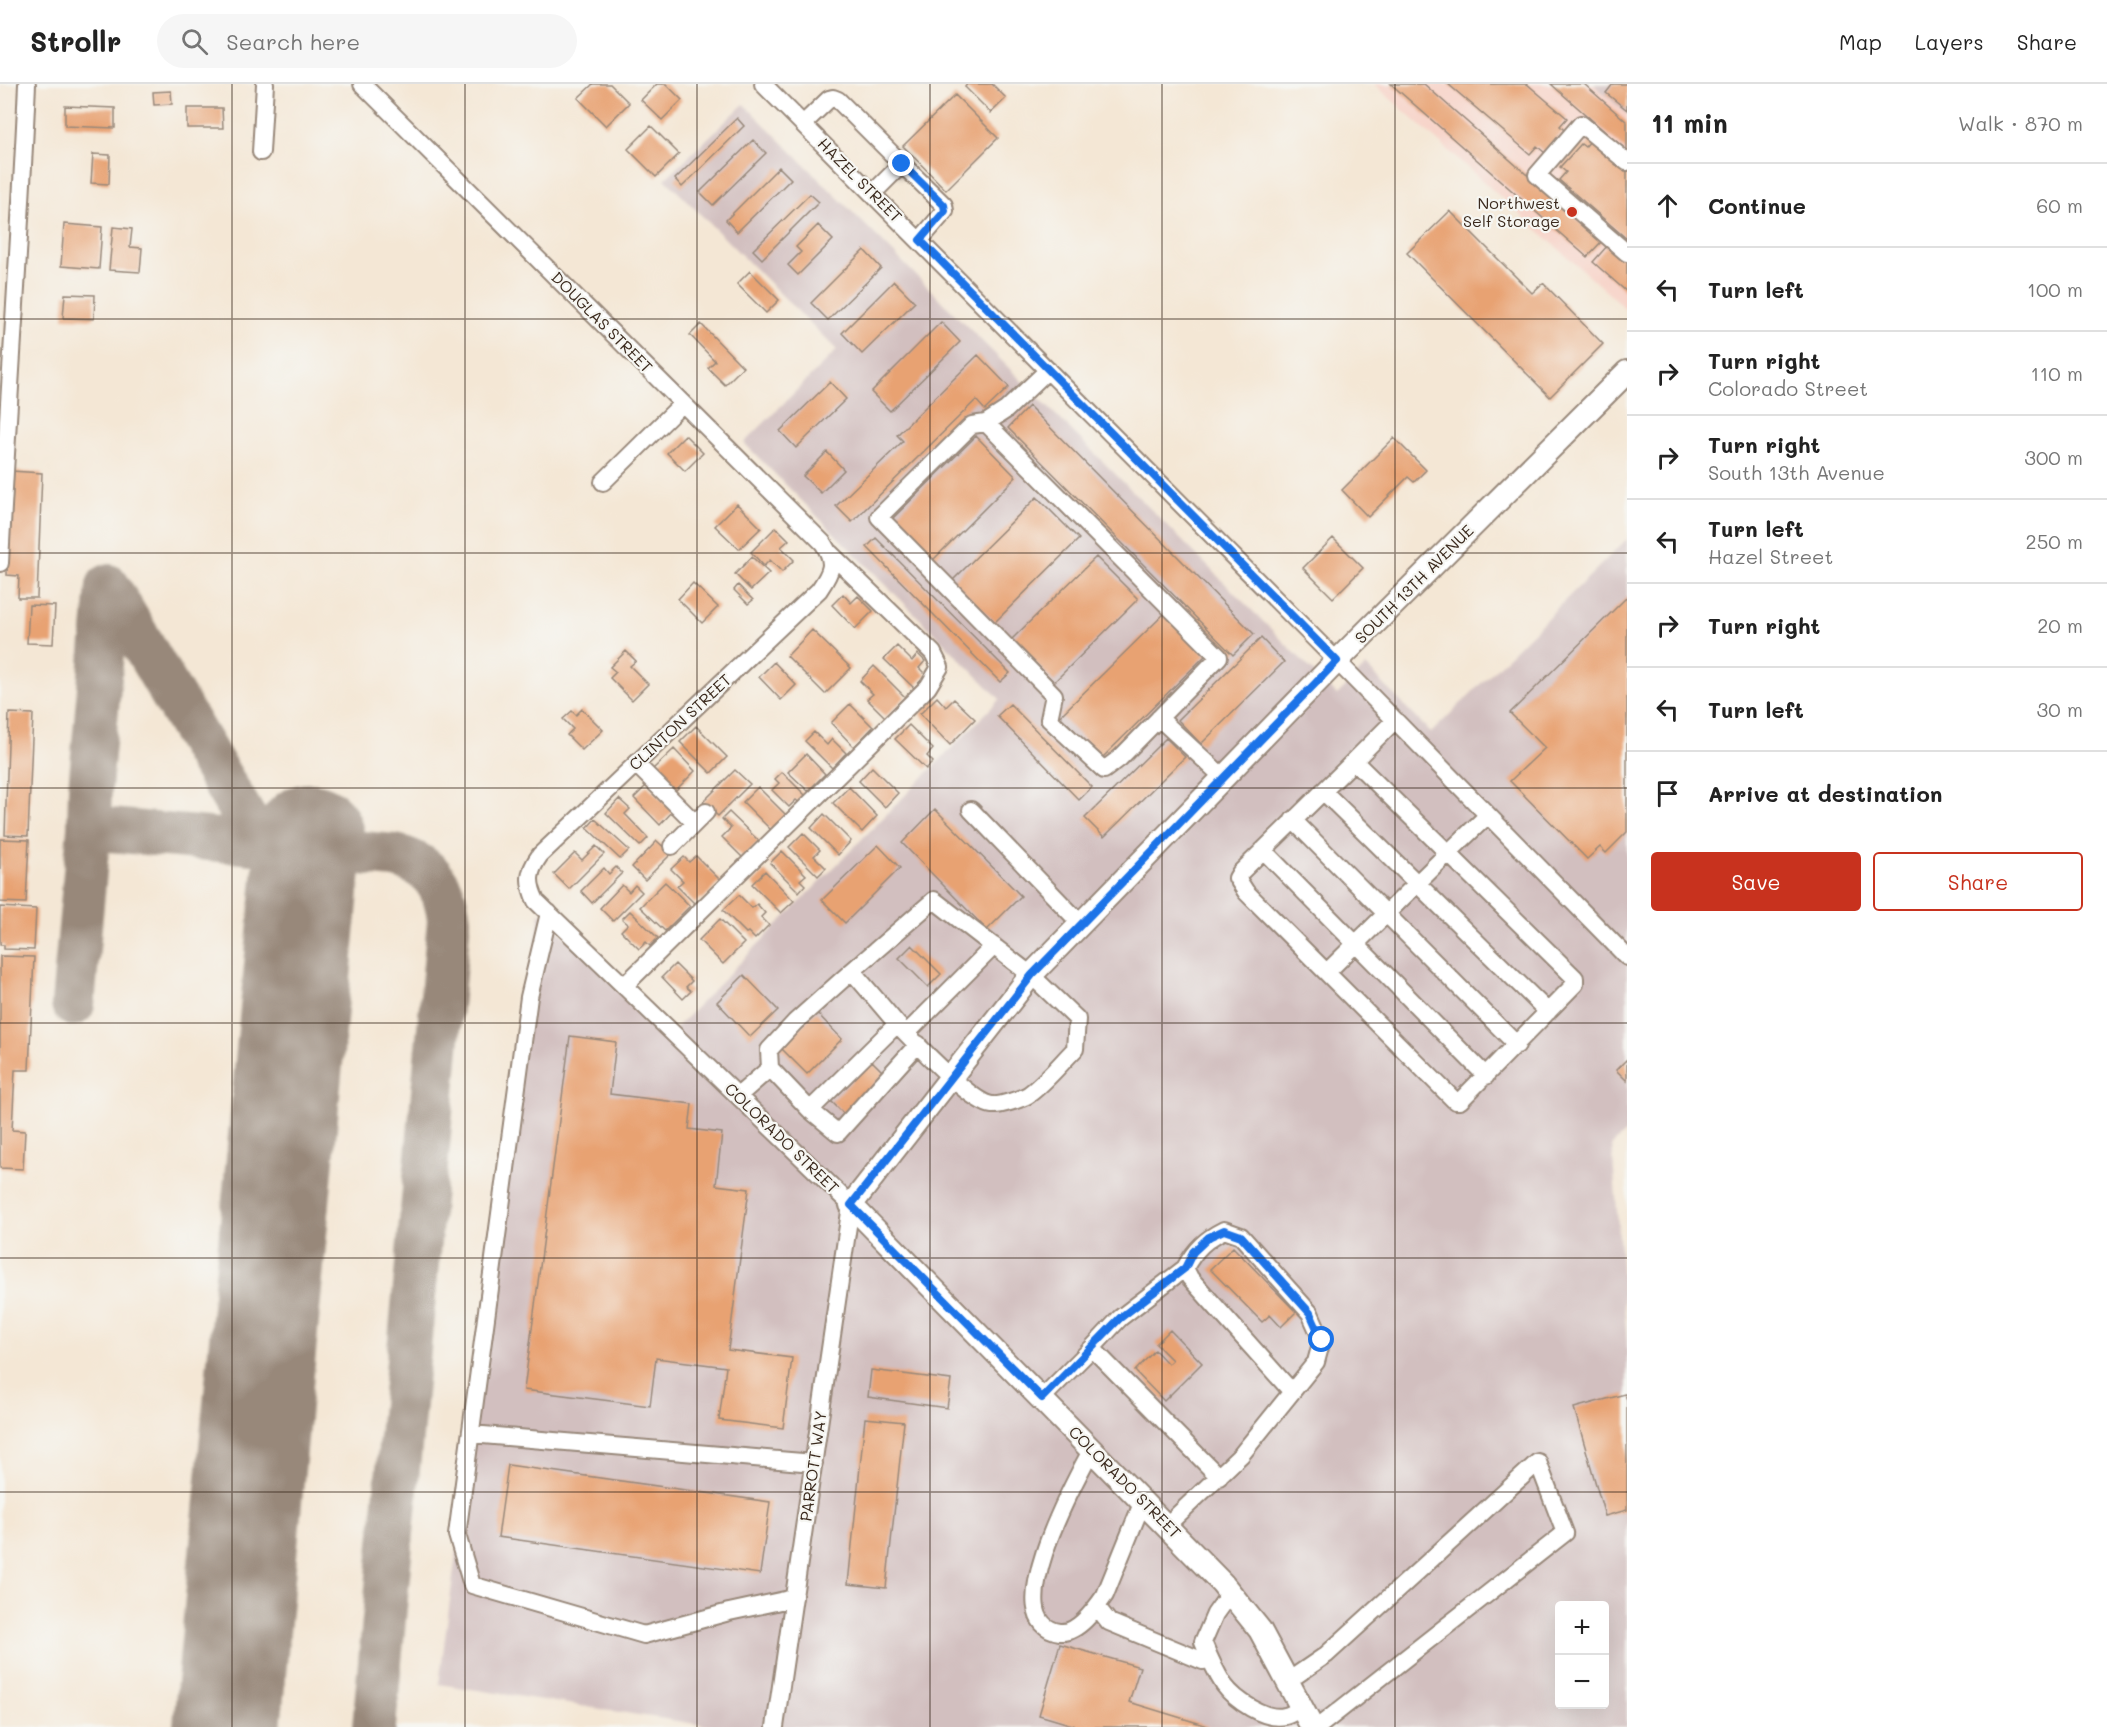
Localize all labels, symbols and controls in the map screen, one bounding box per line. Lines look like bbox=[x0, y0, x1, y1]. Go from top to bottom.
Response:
search box bbox=[157, 14, 577, 68]
text: Strollr bbox=[30, 23, 121, 59]
icon: search bbox=[178, 25, 211, 58]
text: Search here bbox=[226, 27, 360, 56]
text: Map bbox=[1839, 28, 1882, 55]
text: Layers bbox=[1915, 28, 1984, 55]
text: Share bbox=[2017, 28, 2077, 55]
text: 11 min bbox=[1651, 106, 1728, 140]
text: Walk · 870 m bbox=[1958, 110, 2083, 136]
street label: HAZEL STREET bbox=[814, 133, 907, 227]
route end bbox=[888, 150, 914, 176]
icon: ahead bbox=[1651, 189, 1684, 222]
text: Continue bbox=[1708, 191, 1806, 220]
place label: Northwest Self Storage bbox=[1463, 192, 1560, 231]
text: 60 m bbox=[2036, 192, 2083, 218]
marker: Northwest Self Storage bbox=[1565, 205, 1579, 219]
street label: DOUGLAS STREET bbox=[547, 266, 658, 377]
icon: left bbox=[1651, 273, 1684, 306]
text: Turn left bbox=[1708, 275, 1804, 304]
text: 100 m bbox=[2027, 276, 2083, 302]
text: Turn right bbox=[1708, 346, 1820, 375]
icon: right bbox=[1651, 357, 1684, 390]
text: 110 m bbox=[2030, 360, 2083, 386]
text: Colorado Street bbox=[1708, 375, 1868, 401]
text: Turn right bbox=[1708, 430, 1820, 459]
icon: right bbox=[1651, 441, 1684, 474]
text: 300 m bbox=[2024, 444, 2083, 470]
text: South 13th Avenue bbox=[1708, 459, 1885, 485]
text: Turn left bbox=[1708, 514, 1804, 543]
street label: SOUTH 13TH AVENUE bbox=[1350, 520, 1477, 647]
icon: left bbox=[1651, 525, 1684, 558]
text: 250 m bbox=[2026, 528, 2083, 554]
text: Hazel Street bbox=[1708, 543, 1833, 569]
icon: right bbox=[1651, 609, 1684, 642]
text: Turn right bbox=[1708, 611, 1820, 640]
text: 20 m bbox=[2037, 612, 2083, 638]
street label: CLINTON STREET bbox=[624, 669, 735, 775]
icon: left bbox=[1651, 693, 1684, 726]
text: Turn left bbox=[1708, 695, 1804, 724]
text: 30 m bbox=[2037, 696, 2083, 722]
icon: arrive bbox=[1651, 777, 1684, 810]
text: Arrive at destination bbox=[1708, 779, 1943, 808]
button: Save bbox=[1651, 852, 1861, 911]
button: Share bbox=[1873, 852, 2083, 911]
street label: COLORADO STREET bbox=[721, 1078, 844, 1198]
route start bbox=[1308, 1326, 1334, 1352]
street label: PARROTT WAY bbox=[794, 1409, 831, 1522]
street label: COLORADO STREET bbox=[1065, 1421, 1186, 1542]
map controls bbox=[1555, 1601, 1609, 1709]
button: + bbox=[1555, 1601, 1609, 1655]
button: − bbox=[1555, 1655, 1609, 1709]

